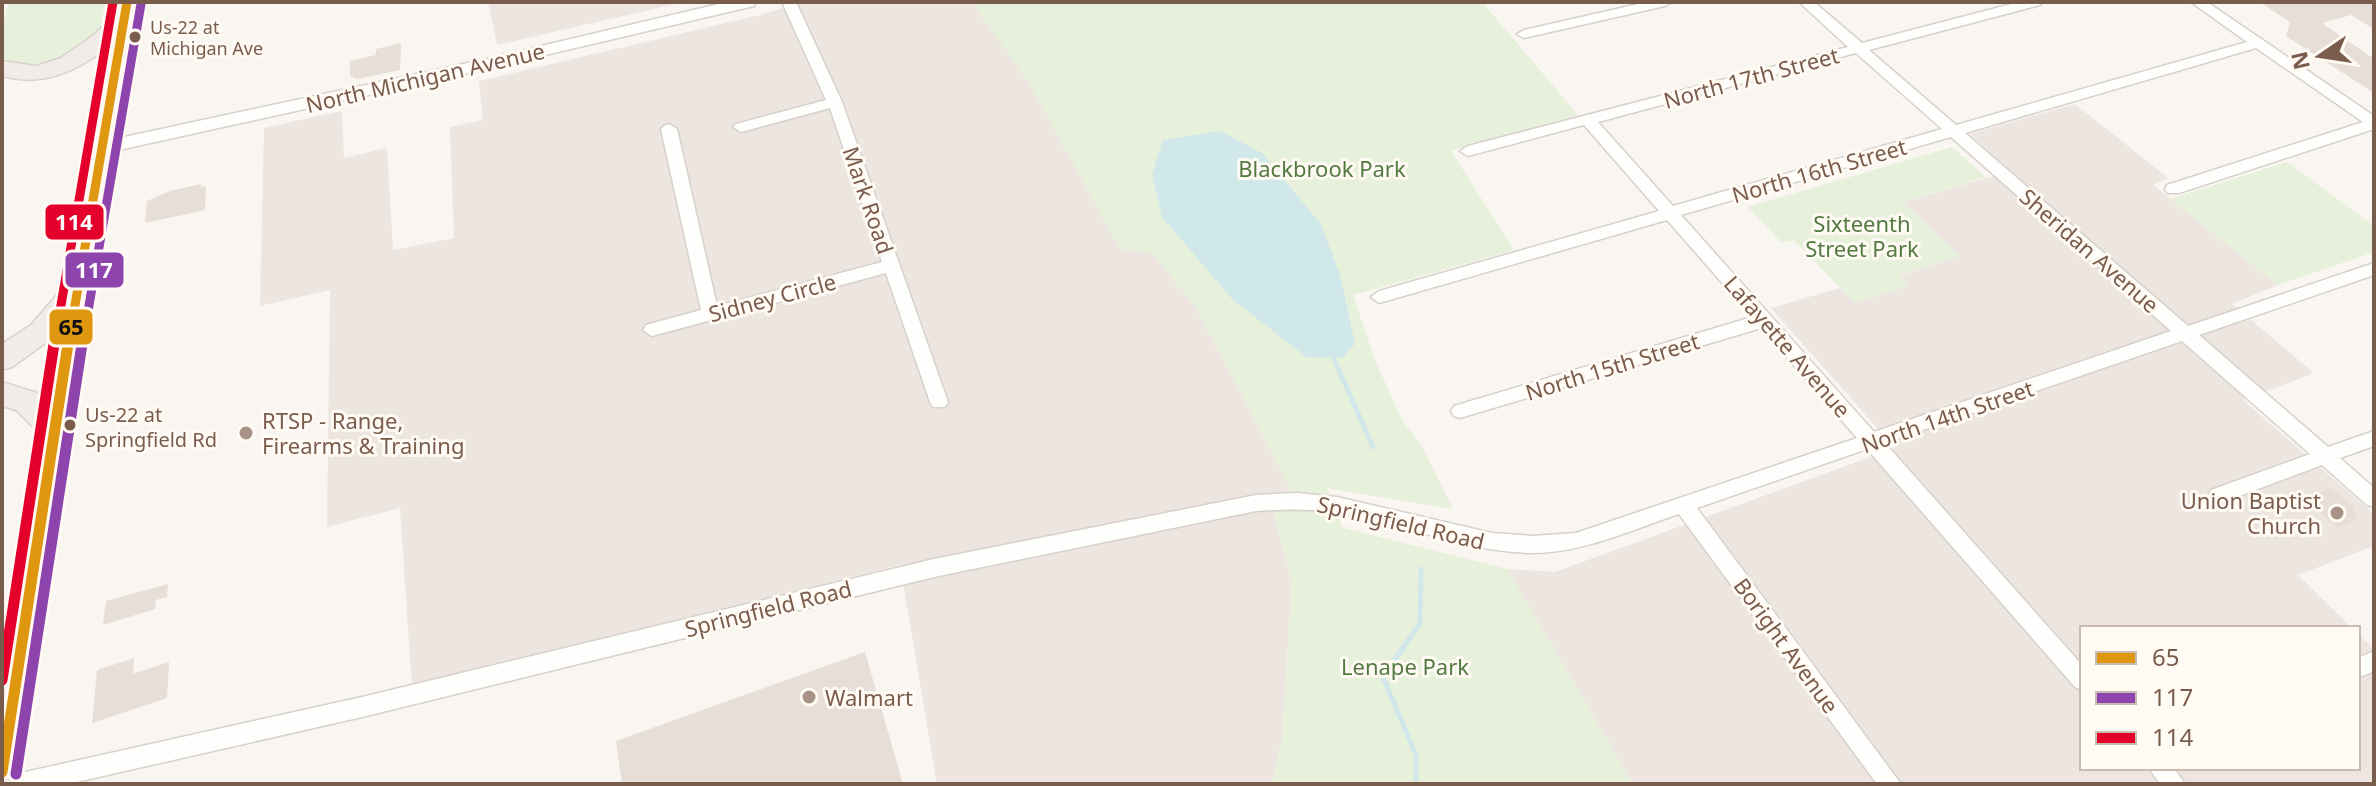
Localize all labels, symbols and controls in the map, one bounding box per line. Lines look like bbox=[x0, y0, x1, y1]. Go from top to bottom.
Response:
place label: Us-22 at Michigan Ave bbox=[150, 15, 263, 60]
north arrow bbox=[2280, 16, 2360, 96]
marker: Us-22 at Michigan Ave bbox=[127, 29, 143, 45]
street label: North Michigan Avenue bbox=[303, 35, 547, 119]
street label: North 17th Street bbox=[1660, 39, 1842, 115]
text: N bbox=[2283, 49, 2316, 73]
street label: North 16th Street bbox=[1728, 131, 1910, 209]
street label: Mark Road bbox=[837, 142, 901, 258]
park label: Blackbrook Park bbox=[1238, 153, 1406, 183]
street label: Sheridan Avenue bbox=[2014, 181, 2166, 319]
line badge: 114 bbox=[44, 203, 105, 241]
text: 114 bbox=[55, 206, 93, 236]
park label: Sixteenth Street Park bbox=[1805, 208, 1919, 263]
line badge: 117 bbox=[64, 251, 125, 289]
text: 117 bbox=[75, 254, 113, 284]
street label: Sidney Circle bbox=[705, 266, 839, 328]
street label: Lafayette Avenue bbox=[1718, 269, 1858, 423]
line badge: 65 bbox=[48, 308, 94, 346]
text: 65 bbox=[58, 311, 84, 341]
street label: North 15th Street bbox=[1521, 325, 1703, 407]
street label: North 14th Street bbox=[1857, 372, 2037, 460]
place label: Us-22 at Springfield Rd bbox=[85, 401, 217, 453]
place label: RTSP - Range, Firearms & Training bbox=[262, 405, 464, 460]
marker: Us-22 at Springfield Rd bbox=[62, 417, 78, 433]
marker: RTSP - Range, Firearms & Training bbox=[237, 424, 255, 442]
place label: Union Baptist Church bbox=[2181, 485, 2321, 540]
street label: Springfield Road bbox=[1314, 488, 1488, 556]
marker: Union Baptist Church bbox=[2328, 504, 2346, 522]
street label: Boright Avenue bbox=[1728, 571, 1846, 719]
street label: Springfield Road bbox=[681, 573, 855, 643]
legend bbox=[2080, 626, 2360, 770]
text: 65 bbox=[2152, 640, 2179, 673]
park label: Lenape Park bbox=[1341, 651, 1469, 681]
text: 117 bbox=[2152, 680, 2193, 713]
place label: Walmart bbox=[825, 682, 913, 712]
marker: Walmart bbox=[800, 688, 818, 706]
text: 114 bbox=[2152, 720, 2193, 753]

